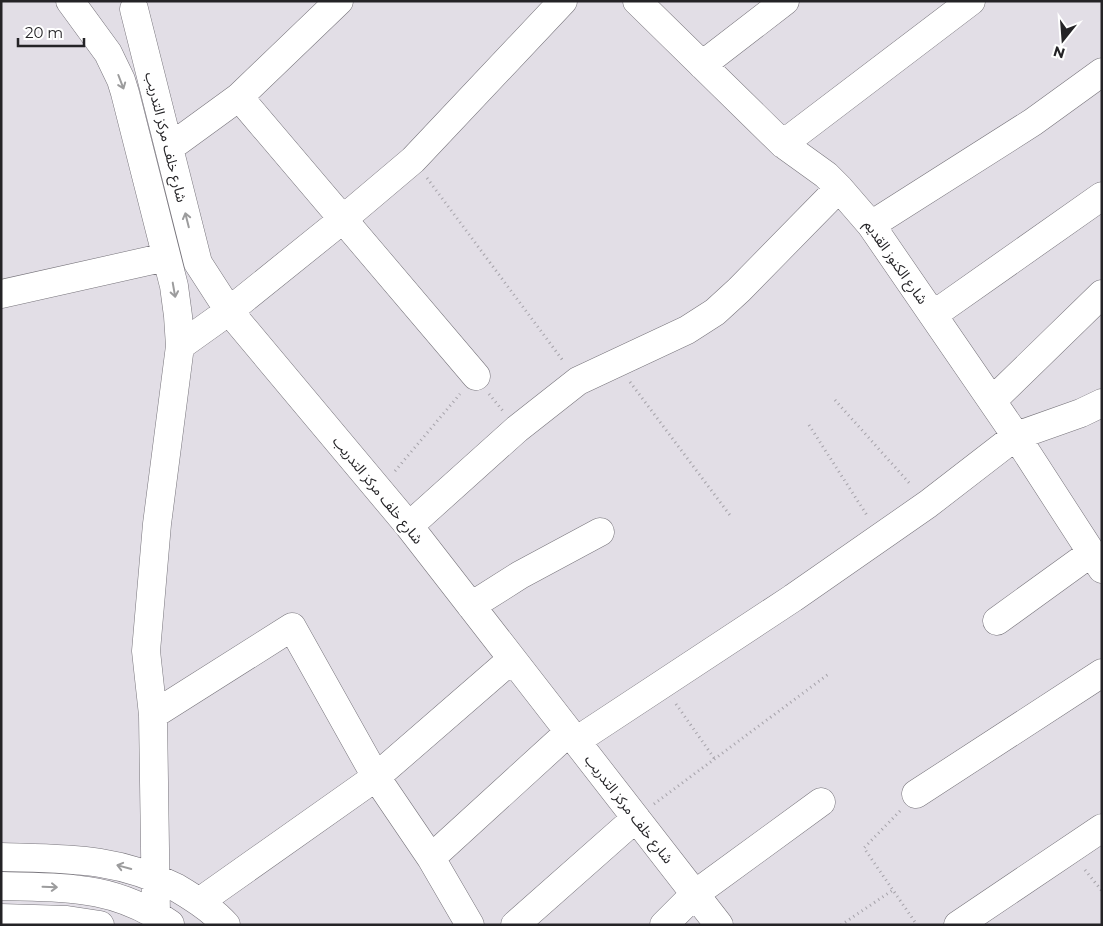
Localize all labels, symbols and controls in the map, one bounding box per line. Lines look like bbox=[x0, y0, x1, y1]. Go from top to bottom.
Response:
scale bar bbox=[18, 15, 84, 47]
north arrow bbox=[1038, 15, 1088, 65]
text: 20 m bbox=[25, 23, 63, 42]
text: N bbox=[1051, 42, 1067, 63]
street label: شارع خلف مركز التدريب bbox=[139, 70, 191, 204]
one-way arrow bbox=[117, 74, 126, 89]
one-way arrow bbox=[182, 212, 191, 228]
street label: شارع الكنوز القديم bbox=[859, 216, 932, 309]
one-way arrow bbox=[170, 282, 180, 298]
street label: شارع خلف مركز التدريب bbox=[327, 432, 427, 549]
street label: شارع خلف مركز التدريب bbox=[579, 751, 677, 868]
one-way arrow bbox=[117, 862, 133, 872]
one-way arrow bbox=[42, 882, 58, 892]

